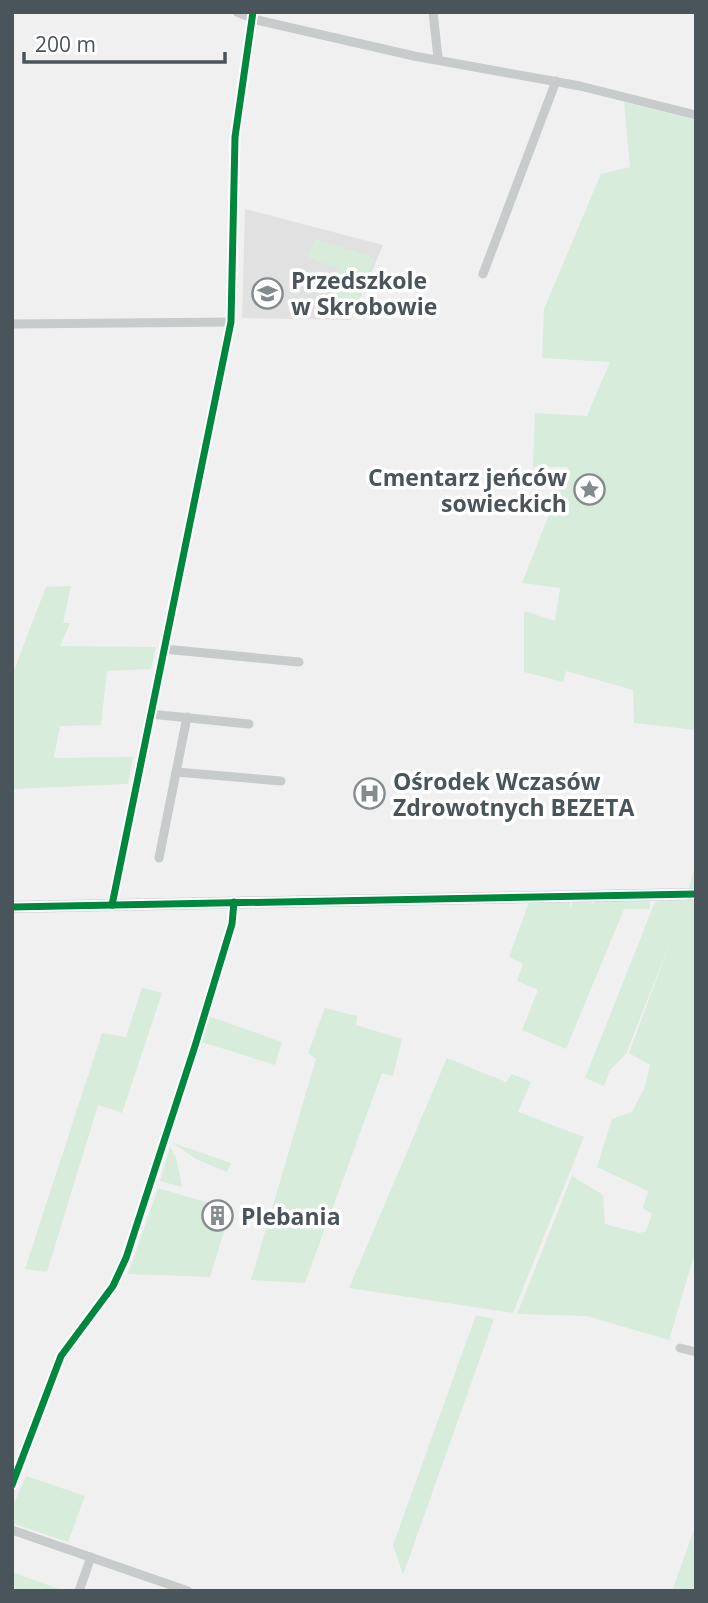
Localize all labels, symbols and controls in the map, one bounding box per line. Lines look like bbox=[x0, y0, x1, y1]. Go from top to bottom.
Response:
scale bar bbox=[24, 21, 226, 65]
text: 200 m bbox=[35, 30, 96, 58]
place label: Przedszkole w Skrobowie bbox=[291, 264, 437, 322]
school or university icon: Przedszkole w Skrobowie bbox=[251, 276, 285, 310]
place label: Cmentarz jeńców sowieckich bbox=[368, 461, 567, 519]
place icon: Cmentarz jeńców sowieckich bbox=[573, 473, 607, 507]
place label: Ośrodek Wczasów Zdrowotnych BEZETA bbox=[393, 765, 634, 823]
hospital icon: Ośrodek Wczasów Zdrowotnych BEZETA bbox=[353, 777, 387, 811]
building icon: Plebania bbox=[201, 1199, 235, 1233]
place label: Plebania bbox=[241, 1200, 341, 1232]

